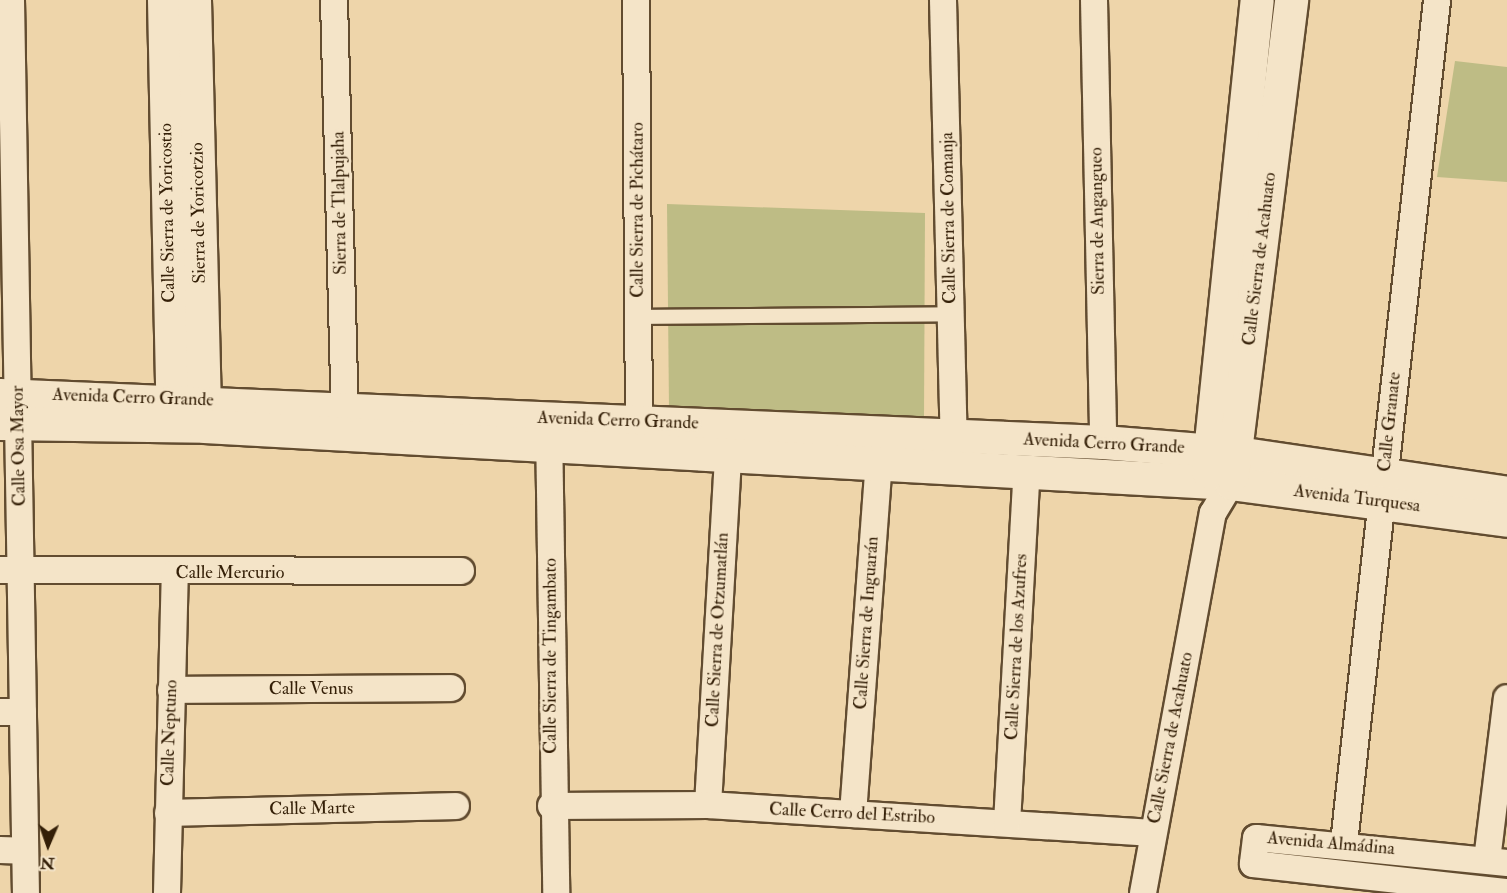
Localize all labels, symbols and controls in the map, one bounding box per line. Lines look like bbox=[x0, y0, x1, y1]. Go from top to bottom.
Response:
street label: Calle Sierra de Pichátaro bbox=[627, 122, 649, 298]
street label: Calle Sierra de Yoricostio bbox=[156, 123, 180, 303]
street label: Sierra de Tlalpujaha bbox=[328, 131, 352, 275]
street label: Calle Sierra de Comanja bbox=[937, 132, 961, 304]
street label: Sierra de Yoricotzio bbox=[187, 142, 211, 284]
street label: Sierra de Angangueo bbox=[1086, 147, 1110, 295]
street label: Calle Sierra de Acahuato bbox=[1239, 171, 1281, 347]
street label: Calle Granate bbox=[1374, 371, 1406, 473]
street label: Avenida Cerro Grande bbox=[52, 384, 214, 412]
street label: Calle Osa Mayor bbox=[7, 385, 31, 507]
street label: Avenida Cerro Grande bbox=[537, 407, 699, 435]
street label: Avenida Cerro Grande bbox=[1023, 429, 1185, 459]
street label: Avenida Turquesa bbox=[1292, 481, 1422, 517]
street label: Calle Sierra de Otzumatlán bbox=[702, 532, 734, 728]
street label: Calle Sierra de Inguarán bbox=[850, 536, 884, 710]
street label: Calle Sierra de los Azufres bbox=[1001, 553, 1033, 741]
street label: Calle Sierra de Tingambato bbox=[540, 558, 562, 754]
street label: Calle Mercurio bbox=[176, 562, 284, 584]
street label: Calle Sierra de Acahuato bbox=[1144, 650, 1198, 826]
street label: Calle Venus bbox=[269, 678, 353, 700]
street label: Calle Neptuno bbox=[157, 679, 183, 787]
street label: Calle Marte bbox=[269, 797, 355, 821]
street label: Calle Cerro del Estribo bbox=[768, 799, 936, 829]
north arrow bbox=[18, 815, 78, 875]
street label: Avenida Almádina bbox=[1266, 828, 1396, 860]
text: N bbox=[40, 853, 55, 873]

